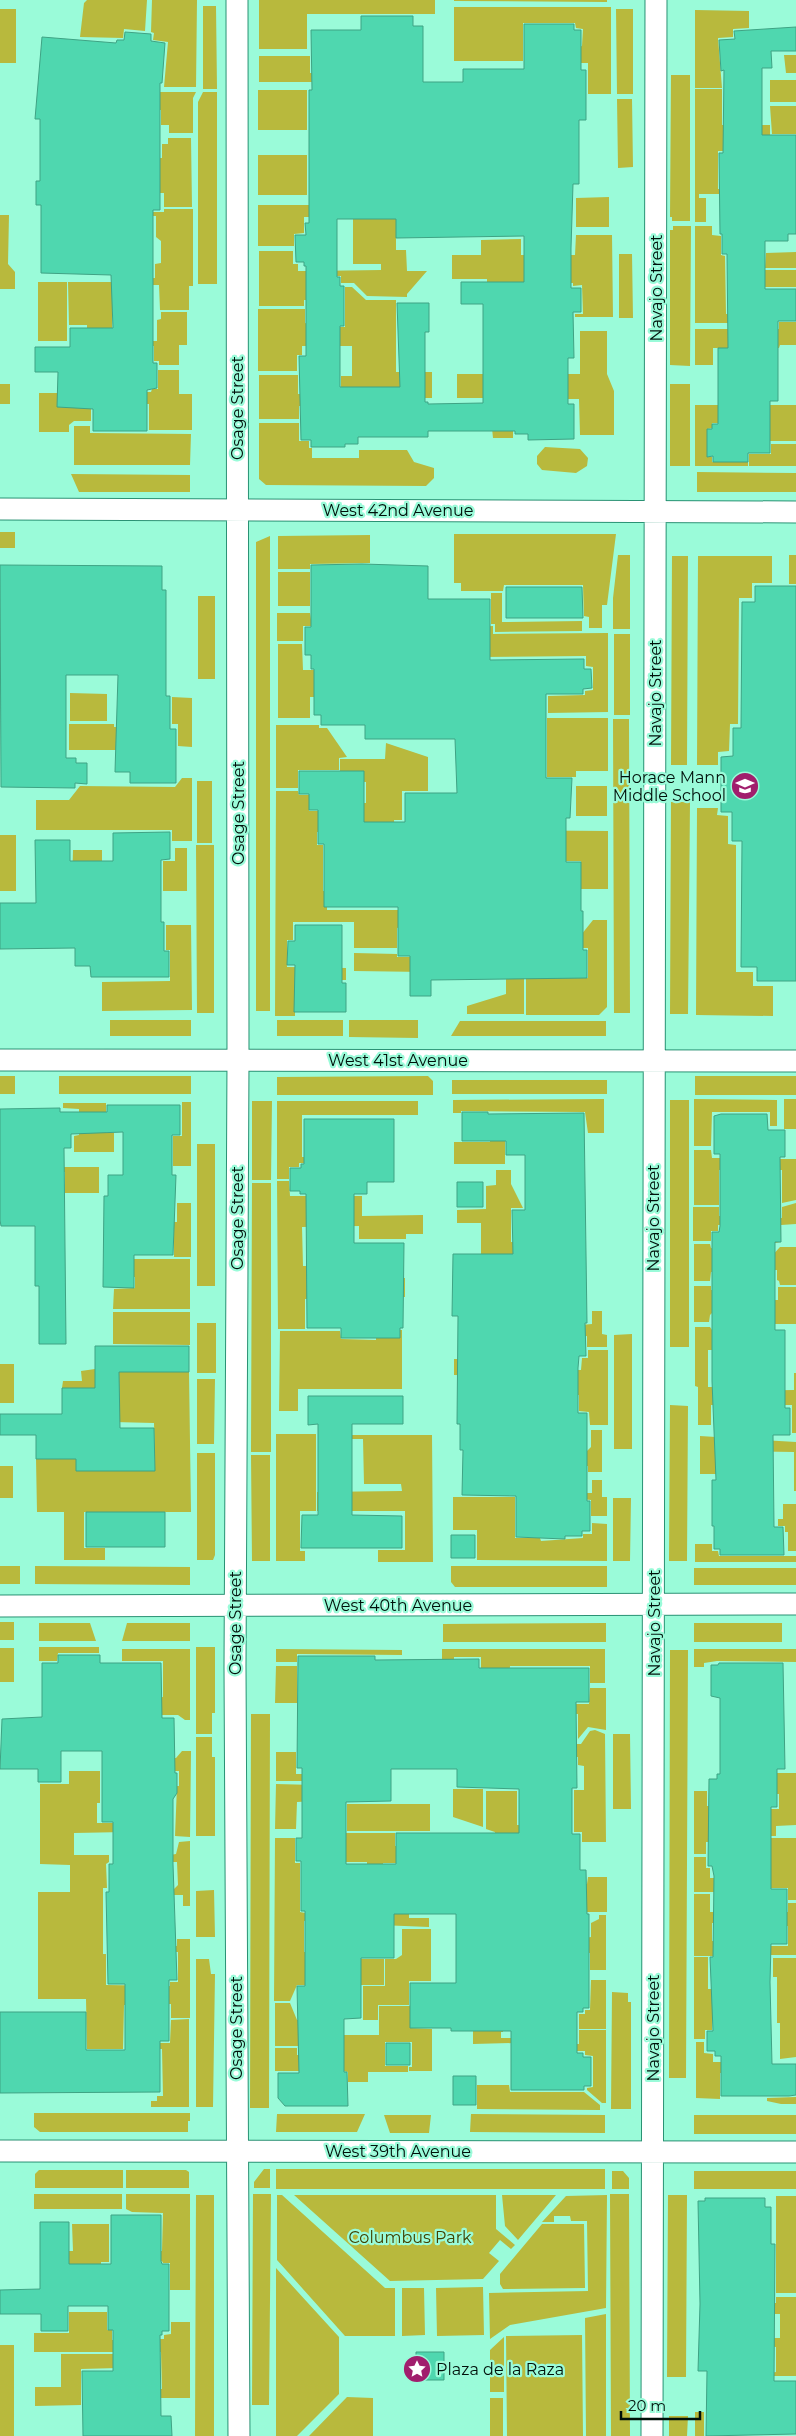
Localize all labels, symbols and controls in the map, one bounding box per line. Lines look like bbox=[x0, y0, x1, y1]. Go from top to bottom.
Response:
street label: Navajo Street bbox=[647, 234, 666, 342]
street label: Osage Street bbox=[228, 356, 247, 460]
street label: West 42nd Avenue bbox=[323, 501, 473, 520]
street label: Navajo Street bbox=[646, 639, 665, 747]
street label: Osage Street bbox=[229, 761, 248, 865]
place label: Horace Mann Middle School bbox=[613, 768, 726, 805]
school or university icon: Horace Mann Middle School bbox=[730, 771, 760, 801]
street label: West 41st Avenue bbox=[328, 1051, 468, 1070]
street label: Navajo Street bbox=[644, 1164, 663, 1272]
street label: Osage Street bbox=[228, 1166, 247, 1270]
street label: Navajo Street bbox=[645, 1569, 664, 1677]
street label: Osage Street bbox=[226, 1571, 245, 1675]
street label: West 40th Avenue bbox=[324, 1596, 472, 1615]
street label: Navajo Street bbox=[644, 1974, 663, 2082]
street label: Osage Street bbox=[227, 1976, 246, 2080]
street label: West 39th Avenue bbox=[325, 2142, 471, 2161]
park label: Columbus Park bbox=[348, 2228, 472, 2247]
place icon: Plaza de la Raza bbox=[402, 2354, 432, 2384]
place label: Plaza de la Raza bbox=[436, 2360, 564, 2379]
scale bar bbox=[621, 2388, 700, 2420]
text: 20 m bbox=[628, 2396, 666, 2415]

